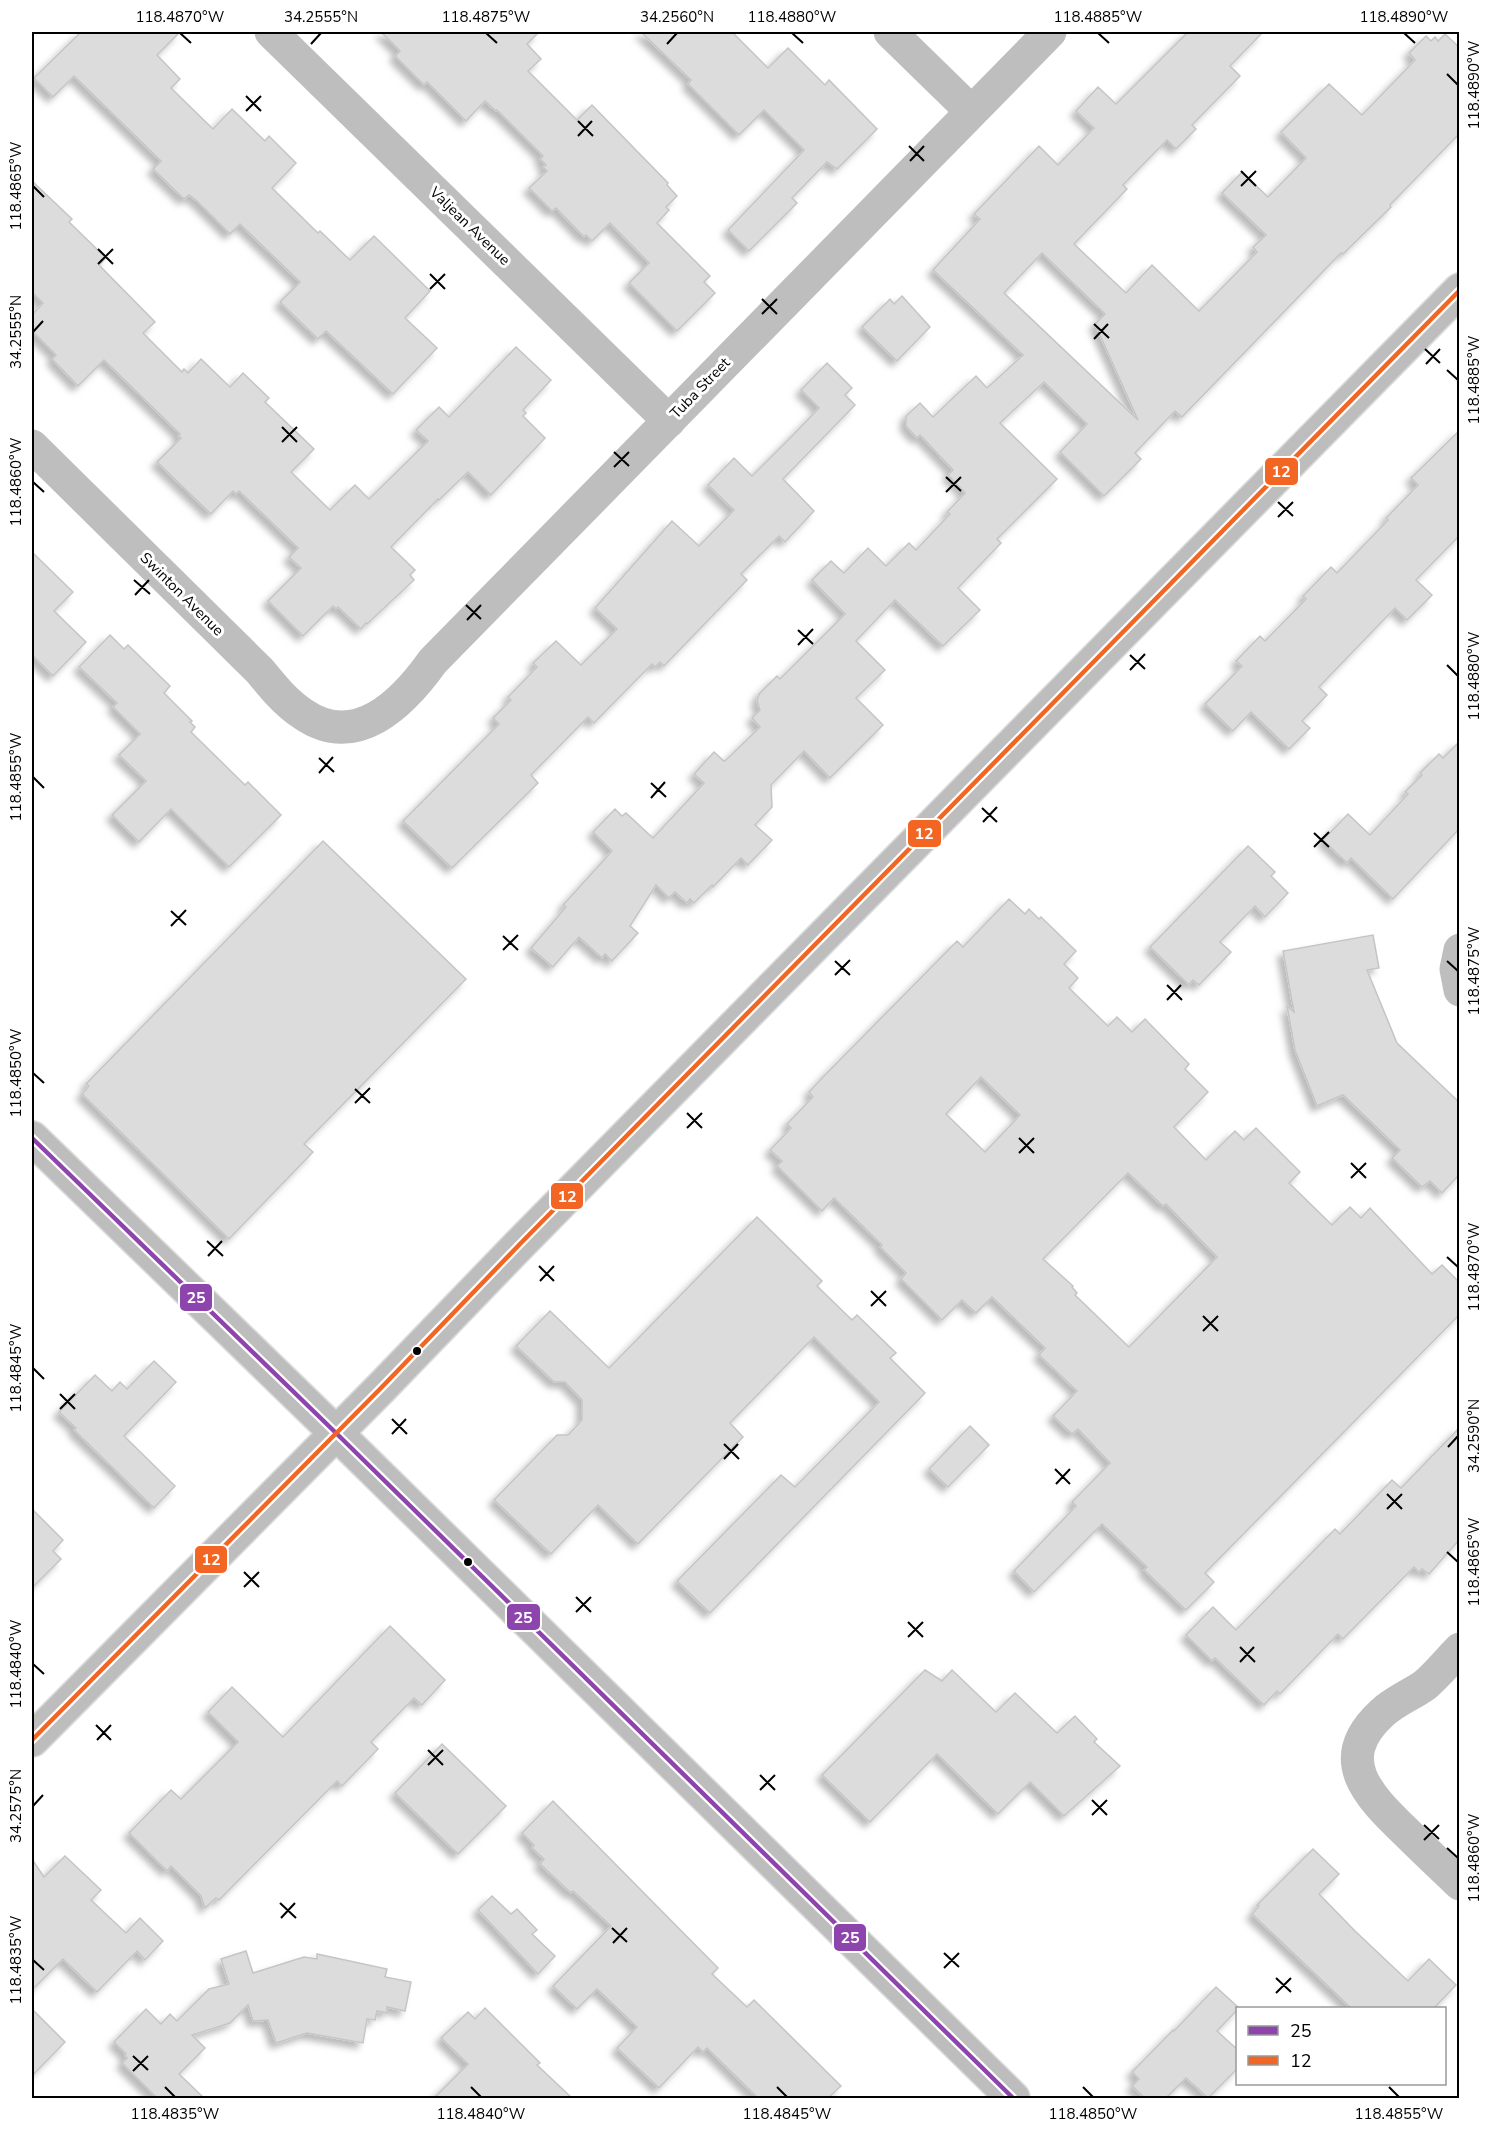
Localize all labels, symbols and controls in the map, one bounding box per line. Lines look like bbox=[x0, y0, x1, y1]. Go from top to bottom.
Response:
text: 118.4870°W bbox=[136, 7, 225, 27]
text: 34.2555°N bbox=[284, 7, 358, 27]
text: 118.4875°W bbox=[442, 7, 531, 27]
text: 34.2560°N bbox=[640, 7, 714, 27]
text: 118.4880°W bbox=[748, 7, 837, 27]
text: 118.4885°W bbox=[1054, 7, 1143, 27]
text: 118.4890°W bbox=[1360, 7, 1449, 27]
text: 118.4890°W bbox=[1464, 40, 1484, 129]
text: 118.4865°W bbox=[6, 141, 26, 230]
street label: Valjean Avenue bbox=[425, 182, 515, 270]
text: 34.2555°N bbox=[6, 295, 26, 369]
text: 118.4885°W bbox=[1464, 335, 1484, 424]
street label: Tuba Street bbox=[666, 353, 735, 423]
text: 118.4860°W bbox=[6, 437, 26, 526]
line badge: 12 bbox=[1264, 457, 1299, 486]
text: 12 bbox=[1271, 461, 1291, 483]
street label: Swinton Avenue bbox=[136, 548, 228, 640]
text: 118.4880°W bbox=[1464, 631, 1484, 720]
text: 118.4855°W bbox=[6, 732, 26, 821]
line badge: 12 bbox=[907, 819, 942, 848]
text: 12 bbox=[914, 823, 934, 845]
text: 118.4875°W bbox=[1464, 926, 1484, 1015]
text: 118.4850°W bbox=[6, 1028, 26, 1117]
line badge: 12 bbox=[550, 1182, 584, 1210]
text: 12 bbox=[557, 1186, 577, 1208]
text: 118.4870°W bbox=[1464, 1222, 1484, 1311]
line badge: 25 bbox=[179, 1283, 213, 1312]
text: 25 bbox=[186, 1287, 206, 1309]
text: 118.4845°W bbox=[6, 1323, 26, 1412]
unlabelled marker bbox=[411, 1345, 423, 1357]
text: 34.2590°N bbox=[1464, 1399, 1484, 1473]
text: 118.4865°W bbox=[1464, 1517, 1484, 1606]
line badge: 12 bbox=[194, 1545, 228, 1574]
text: 12 bbox=[201, 1549, 221, 1571]
unlabelled marker bbox=[462, 1556, 474, 1568]
line badge: 25 bbox=[506, 1603, 541, 1631]
text: 25 bbox=[513, 1607, 533, 1629]
text: 118.4840°W bbox=[6, 1619, 26, 1708]
text: 34.2575°N bbox=[6, 1769, 26, 1843]
text: 118.4860°W bbox=[1464, 1813, 1484, 1902]
text: 118.4835°W bbox=[6, 1915, 26, 2004]
line badge: 25 bbox=[833, 1923, 867, 1952]
text: 25 bbox=[840, 1927, 860, 1949]
legend bbox=[1236, 2007, 1446, 2085]
text: 25 bbox=[1290, 2019, 1312, 2043]
text: 12 bbox=[1290, 2049, 1312, 2073]
text: 118.4835°W bbox=[131, 2104, 220, 2124]
text: 118.4840°W bbox=[437, 2104, 526, 2124]
text: 118.4845°W bbox=[743, 2104, 832, 2124]
text: 118.4850°W bbox=[1049, 2104, 1138, 2124]
text: 118.4855°W bbox=[1355, 2104, 1444, 2124]

